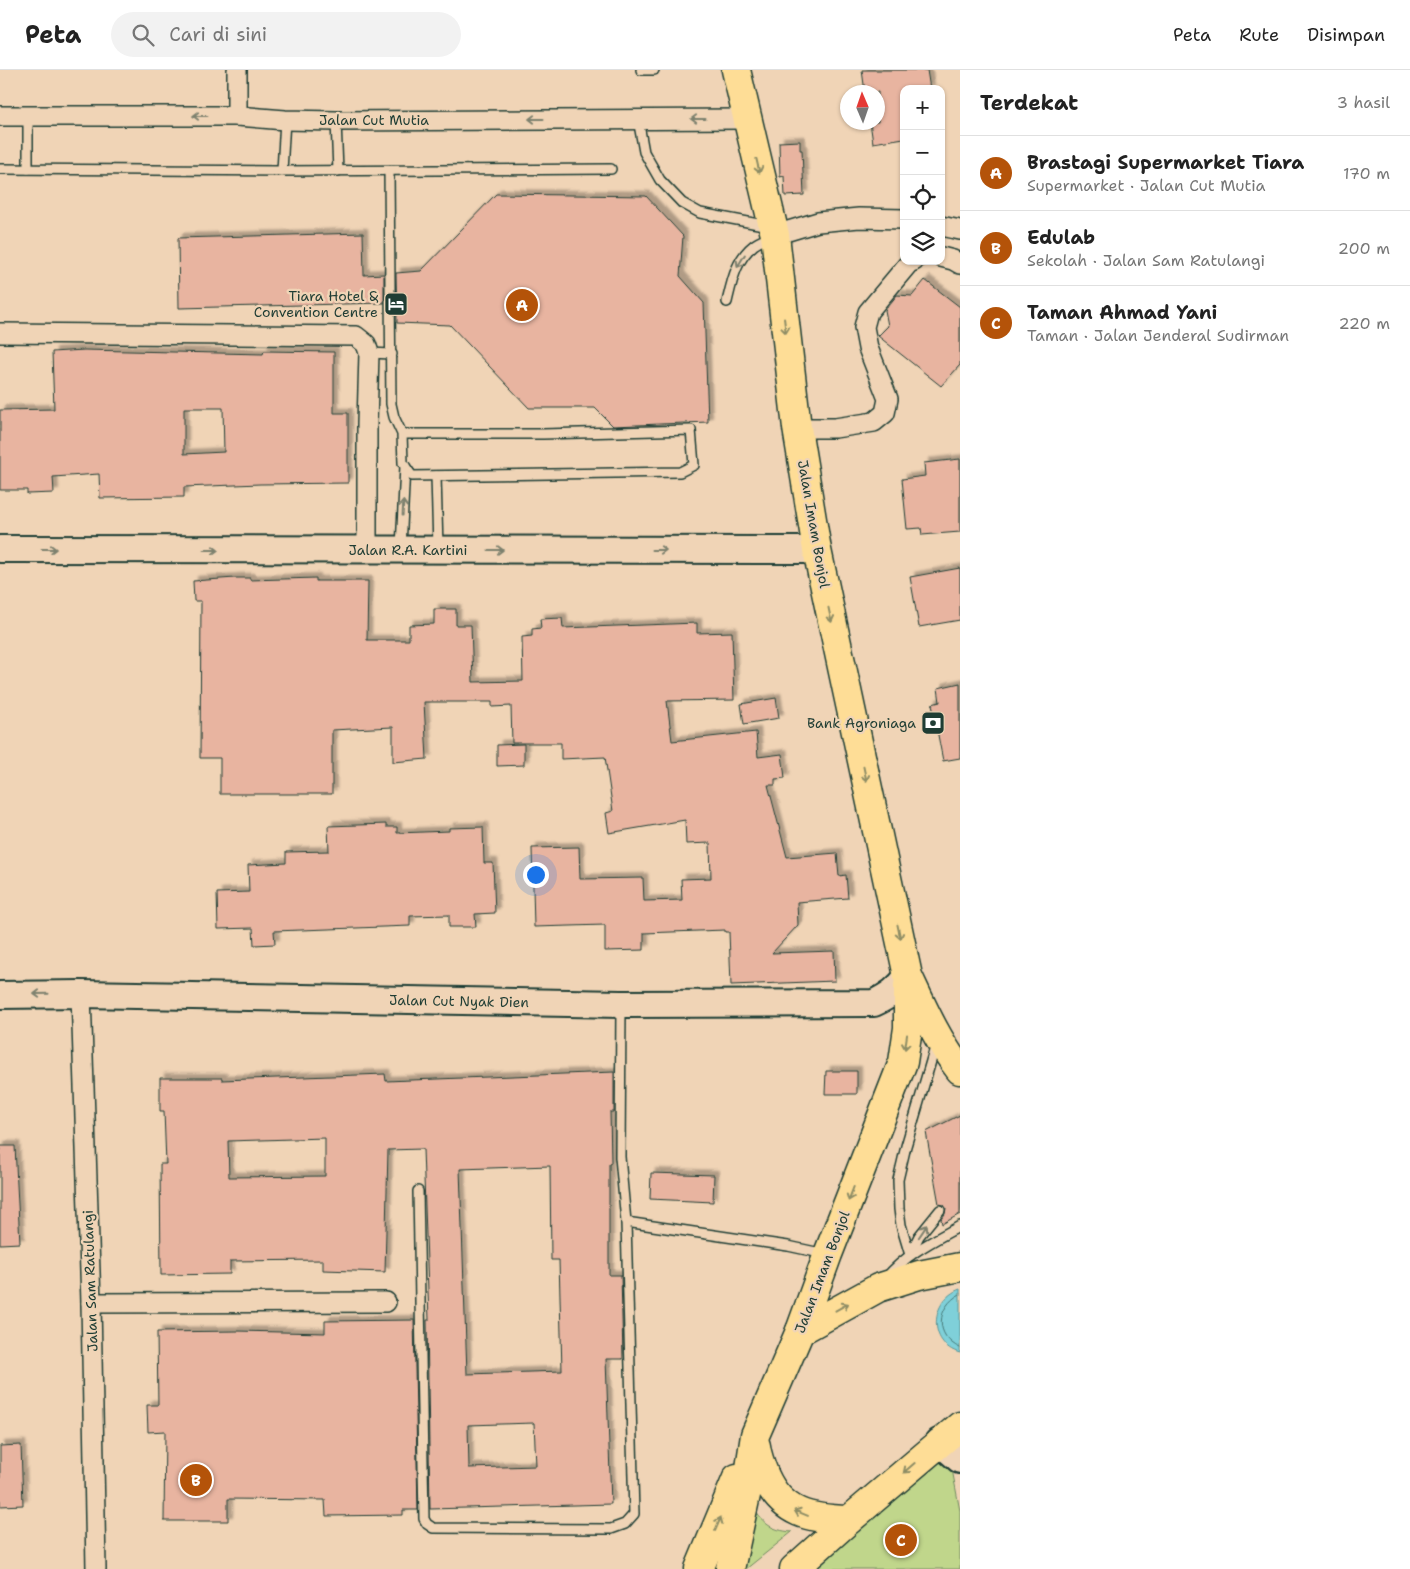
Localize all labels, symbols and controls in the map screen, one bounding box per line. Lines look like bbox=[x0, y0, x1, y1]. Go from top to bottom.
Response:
search box bbox=[111, 12, 461, 57]
text: Peta bbox=[25, 19, 81, 51]
icon: search bbox=[129, 21, 157, 49]
text: Cari di sini bbox=[169, 22, 267, 47]
text: Peta bbox=[1173, 23, 1211, 47]
text: Rute bbox=[1239, 23, 1279, 47]
text: Disimpan bbox=[1307, 23, 1385, 47]
north arrow bbox=[840, 85, 885, 130]
map controls bbox=[900, 85, 945, 265]
button: + bbox=[900, 85, 945, 130]
text: Terdekat bbox=[980, 89, 1078, 117]
text: 3 hasil bbox=[1337, 92, 1390, 113]
one-way arrow bbox=[192, 111, 208, 121]
street label: Jalan Cut Mutia bbox=[319, 111, 429, 129]
one-way arrow bbox=[528, 114, 544, 124]
one-way arrow bbox=[691, 114, 707, 124]
button: − bbox=[900, 130, 945, 175]
text: Brastagi Supermarket Tiara bbox=[1027, 150, 1304, 175]
one-way arrow bbox=[754, 158, 763, 174]
text: A bbox=[990, 163, 1002, 184]
text: 170 m bbox=[1343, 163, 1390, 184]
button: locate bbox=[900, 175, 945, 220]
text: Supermarket · Jalan Cut Mutia bbox=[1027, 175, 1265, 196]
button: layers bbox=[900, 220, 945, 265]
text: Edulab bbox=[1027, 225, 1095, 250]
text: B bbox=[991, 238, 1001, 259]
text: 200 m bbox=[1338, 238, 1390, 259]
text: Sekolah · Jalan Sam Ratulangi bbox=[1027, 250, 1265, 271]
one-way arrow bbox=[736, 253, 746, 268]
pin: A bbox=[506, 286, 538, 324]
place label: Tiara Hotel & Convention Centre bbox=[254, 287, 378, 321]
hotel icon: Tiara Hotel & Convention Centre bbox=[383, 291, 409, 317]
text: Taman Ahmad Yani bbox=[1027, 300, 1217, 325]
text: C bbox=[991, 313, 1001, 334]
text: 220 m bbox=[1338, 313, 1390, 334]
one-way arrow bbox=[780, 318, 790, 334]
text: Taman · Jalan Jenderal Sudirman bbox=[1027, 325, 1289, 346]
street label: Jalan Imam Bonjol bbox=[794, 459, 834, 590]
one-way arrow bbox=[398, 500, 407, 516]
street label: Jalan R.A. Kartini bbox=[348, 541, 468, 559]
one-way arrow bbox=[40, 544, 56, 554]
one-way arrow bbox=[202, 545, 219, 555]
one-way arrow bbox=[488, 545, 504, 555]
one-way arrow bbox=[650, 545, 666, 555]
one-way arrow bbox=[826, 606, 836, 622]
bank icon: Bank Agroniaga bbox=[920, 710, 946, 736]
place label: Bank Agroniaga bbox=[807, 714, 916, 732]
one-way arrow bbox=[861, 765, 870, 781]
your location bbox=[523, 862, 549, 888]
one-way arrow bbox=[895, 924, 904, 940]
one-way arrow bbox=[33, 989, 49, 999]
street label: Jalan Cut Nyak Dien bbox=[389, 991, 529, 1011]
one-way arrow bbox=[901, 1034, 911, 1050]
one-way arrow bbox=[846, 1186, 855, 1202]
street label: Jalan Imam Bonjol bbox=[790, 1208, 854, 1336]
street label: Jalan Sam Ratulangi bbox=[79, 1210, 101, 1352]
one-way arrow bbox=[918, 1224, 928, 1238]
one-way arrow bbox=[834, 1302, 849, 1311]
pin: B bbox=[180, 1461, 212, 1499]
one-way arrow bbox=[903, 1462, 916, 1473]
one-way arrow bbox=[794, 1508, 809, 1517]
one-way arrow bbox=[714, 1517, 724, 1532]
pin: C bbox=[885, 1521, 917, 1559]

